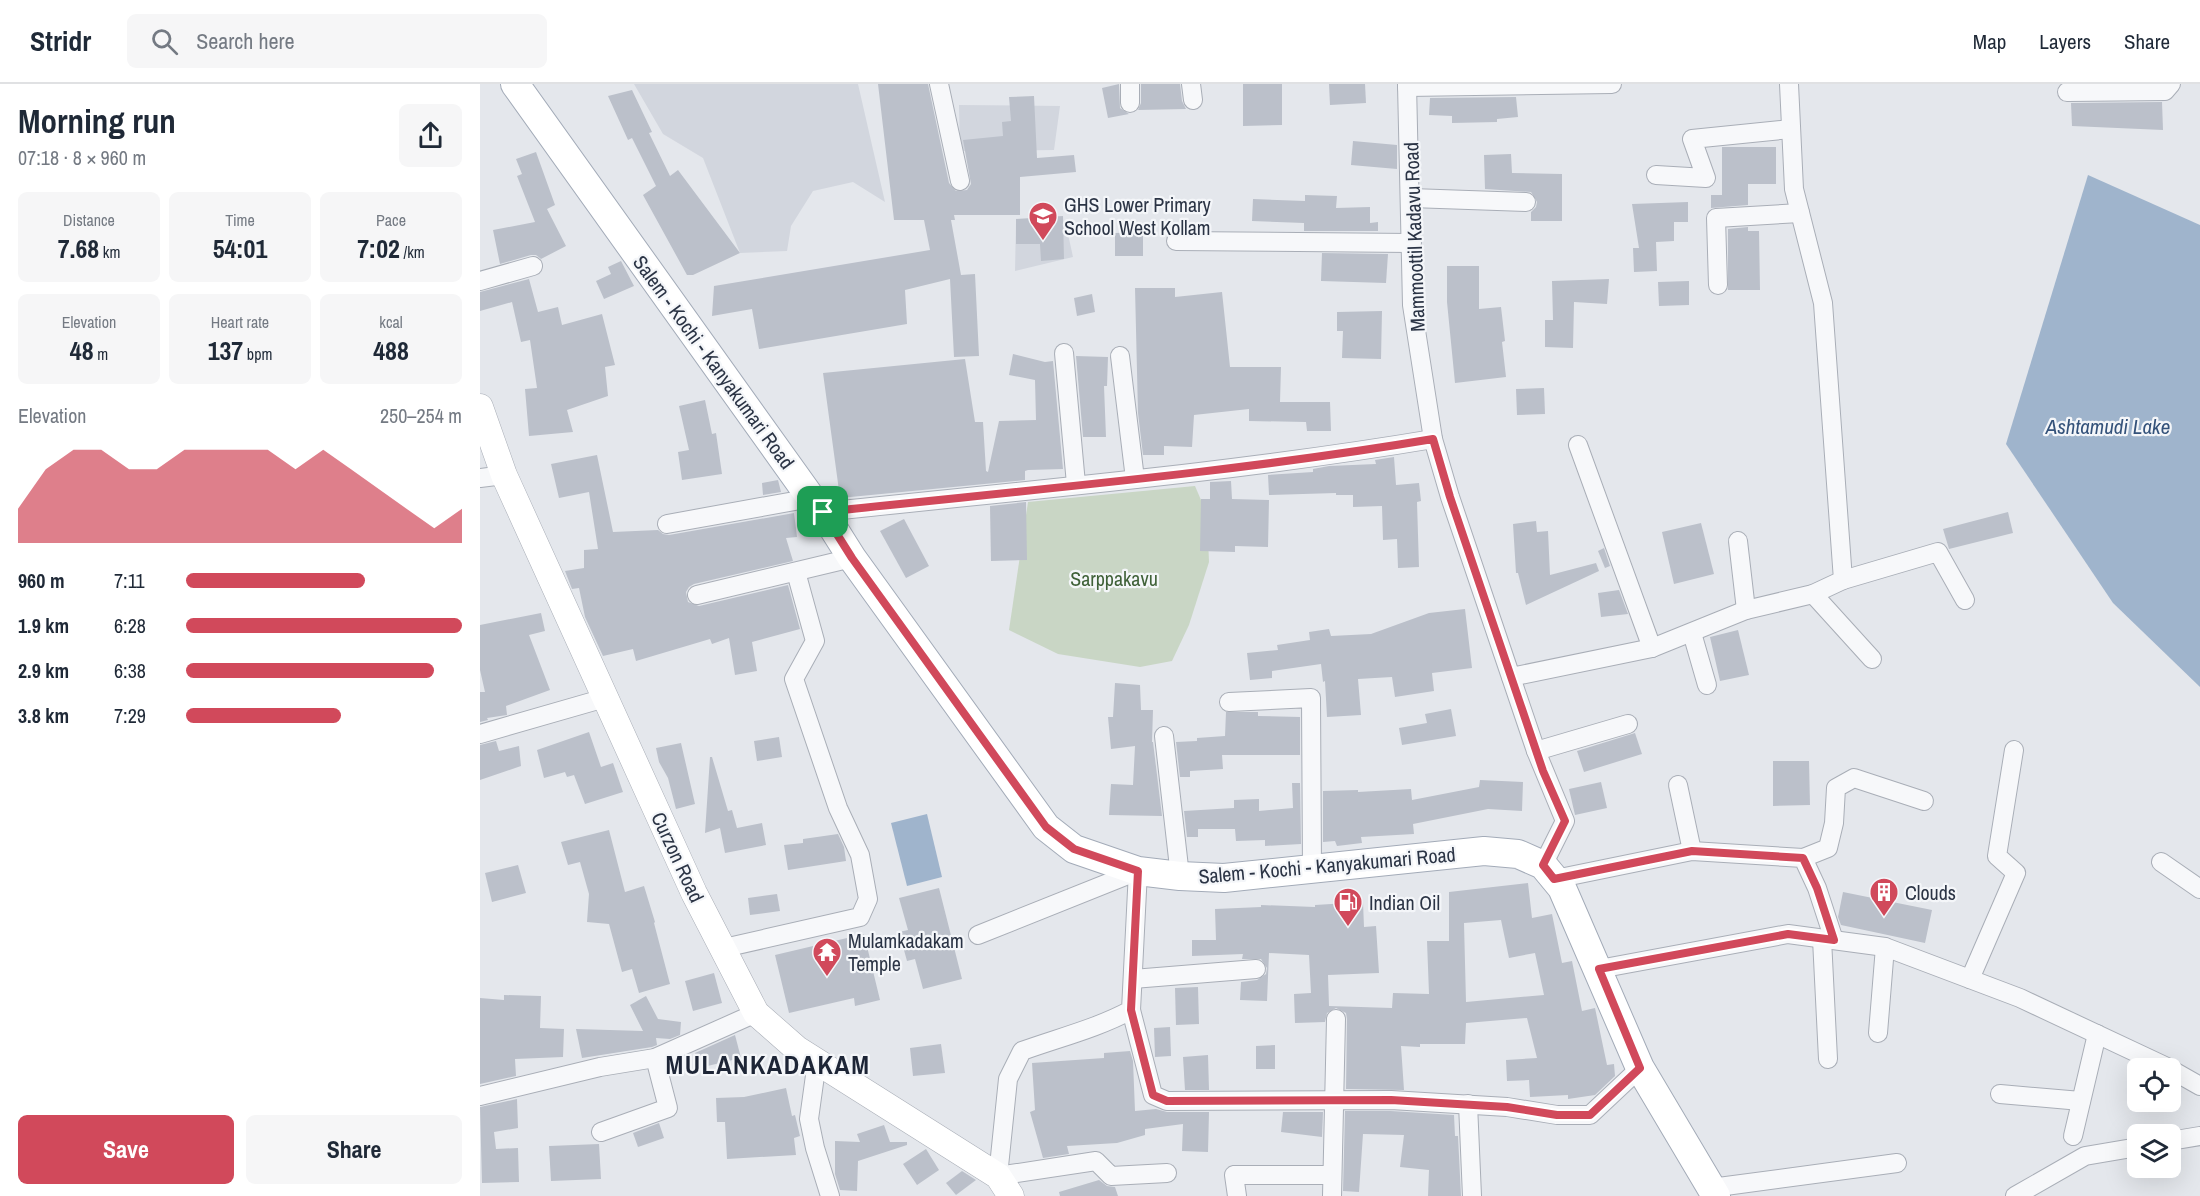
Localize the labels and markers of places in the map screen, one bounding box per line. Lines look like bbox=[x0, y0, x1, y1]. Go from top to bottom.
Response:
place label: GHS Lower Primary School West Kollam bbox=[1064, 191, 1212, 241]
school or university icon: GHS Lower Primary School West Kollam bbox=[1027, 200, 1059, 242]
pin bbox=[797, 486, 848, 537]
building icon: Clouds bbox=[1868, 876, 1900, 918]
place label: Clouds bbox=[1905, 879, 1956, 906]
fuel station icon: Indian Oil bbox=[1332, 886, 1364, 928]
place label: Indian Oil bbox=[1369, 889, 1440, 916]
place label: Mulamkadakam Temple bbox=[848, 927, 964, 977]
temple icon: Mulamkadakam Temple bbox=[811, 936, 843, 978]

